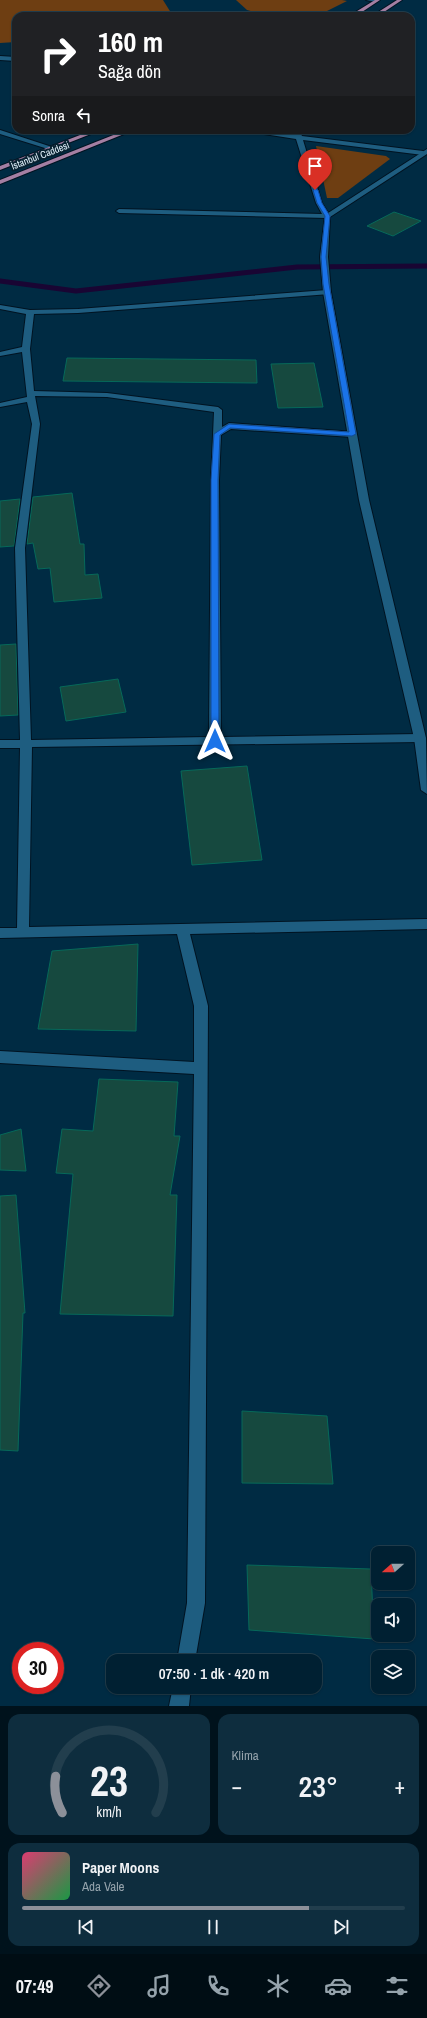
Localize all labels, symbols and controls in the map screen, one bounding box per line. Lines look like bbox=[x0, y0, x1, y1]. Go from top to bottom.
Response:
text: 160 m bbox=[98, 23, 163, 61]
icon: right bbox=[32, 28, 84, 80]
text: Sağa dön bbox=[98, 59, 161, 84]
icon: left bbox=[73, 104, 95, 126]
text: Sonra bbox=[32, 105, 65, 126]
street label: İstanbul Caddesi bbox=[9, 138, 71, 173]
pin bbox=[298, 149, 332, 190]
icon: arrive bbox=[304, 155, 326, 177]
position arrow bbox=[194, 720, 236, 762]
north arrow bbox=[371, 1546, 415, 1590]
map controls bbox=[371, 1546, 415, 1694]
button: sound bbox=[371, 1598, 415, 1642]
speed limit sign: 30 bbox=[12, 1642, 64, 1694]
button: layers bbox=[371, 1650, 415, 1694]
text: 07:50 · 1 dk · 420 m bbox=[159, 1663, 269, 1684]
text: Klima bbox=[232, 1747, 259, 1764]
text: 23 bbox=[90, 1752, 128, 1808]
text: 23° bbox=[299, 1766, 338, 1806]
text: − bbox=[232, 1771, 242, 1801]
text: + bbox=[394, 1771, 405, 1801]
text: km/h bbox=[96, 1801, 121, 1820]
text: Paper Moons bbox=[82, 1857, 159, 1878]
text: Ada Vale bbox=[82, 1878, 124, 1895]
icon: previous bbox=[75, 1916, 97, 1938]
icon: pause bbox=[202, 1916, 224, 1938]
icon: next bbox=[330, 1916, 352, 1938]
icon: directions bbox=[85, 1972, 113, 2000]
icon: music bbox=[145, 1972, 173, 2000]
icon: phone bbox=[204, 1972, 232, 2000]
icon: climate bbox=[264, 1972, 292, 2000]
icon: car bbox=[324, 1972, 352, 2000]
icon: filters bbox=[383, 1972, 411, 2000]
text: 07:49 bbox=[16, 1974, 54, 1999]

